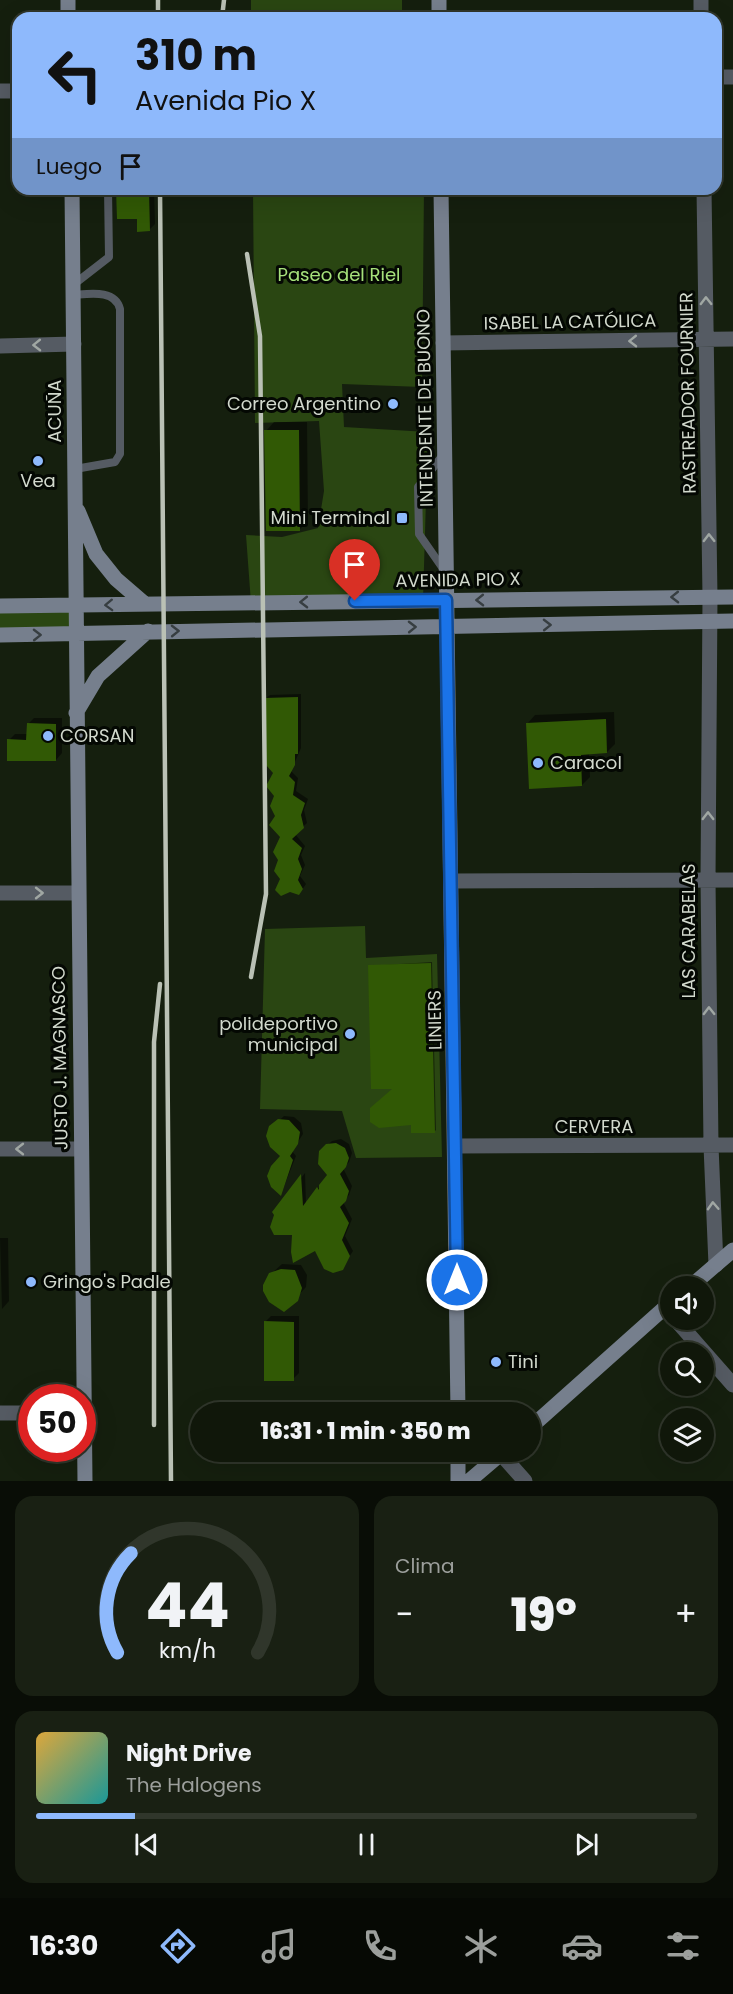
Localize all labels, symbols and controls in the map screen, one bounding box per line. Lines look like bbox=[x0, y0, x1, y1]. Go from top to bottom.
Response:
text: 310 m bbox=[135, 26, 257, 85]
icon: left bbox=[36, 36, 114, 114]
text: Avenida Pio X bbox=[135, 82, 316, 119]
icon: arrive bbox=[114, 150, 147, 183]
text: Luego bbox=[36, 151, 102, 182]
park label: Paseo del Riel bbox=[278, 262, 401, 287]
street label: RASTREADOR FOURNIER bbox=[673, 292, 702, 494]
one-way arrow bbox=[700, 297, 712, 306]
street label: ISABEL LA CATÓLICA bbox=[483, 307, 657, 336]
street label: INTENDENTE DE BUONO bbox=[410, 309, 439, 507]
one-way arrow bbox=[628, 334, 637, 347]
one-way arrow bbox=[33, 338, 42, 351]
street label: ACUÑA bbox=[42, 380, 67, 442]
place label: Correo Argentino bbox=[227, 391, 381, 416]
marker: Correo Argentino bbox=[386, 397, 400, 411]
marker: Vea bbox=[31, 454, 45, 468]
place label: Vea bbox=[20, 468, 56, 493]
place label: Mini Terminal bbox=[271, 505, 390, 530]
marker: Mini Terminal bbox=[395, 511, 409, 525]
one-way arrow bbox=[703, 534, 715, 543]
pin bbox=[329, 539, 380, 601]
icon: arrive bbox=[338, 548, 371, 581]
street label: AVENIDA PIO X bbox=[395, 566, 521, 593]
one-way arrow bbox=[670, 591, 679, 603]
one-way arrow bbox=[475, 594, 484, 606]
one-way arrow bbox=[299, 596, 308, 608]
one-way arrow bbox=[104, 599, 113, 612]
one-way arrow bbox=[543, 618, 552, 631]
one-way arrow bbox=[408, 621, 417, 633]
one-way arrow bbox=[171, 625, 180, 637]
one-way arrow bbox=[33, 628, 42, 641]
place label: CORSAN bbox=[60, 723, 134, 748]
marker: CORSAN bbox=[41, 729, 55, 743]
place label: Caracol bbox=[550, 750, 622, 775]
marker: Caracol bbox=[531, 756, 545, 770]
one-way arrow bbox=[702, 812, 714, 821]
street label: LAS CARABELAS bbox=[676, 863, 701, 999]
one-way arrow bbox=[34, 887, 43, 899]
street label: JUSTO J. MAGNASCO bbox=[45, 966, 74, 1150]
street label: LINIERS bbox=[421, 990, 448, 1050]
one-way arrow bbox=[703, 1007, 715, 1016]
place label: polideportivo municipal bbox=[219, 1011, 338, 1057]
marker: polideportivo municipal bbox=[343, 1027, 357, 1041]
street label: CERVERA bbox=[555, 1114, 633, 1139]
one-way arrow bbox=[15, 1143, 24, 1155]
one-way arrow bbox=[707, 1202, 720, 1211]
position arrow bbox=[425, 1248, 489, 1312]
place label: Gringo's Padle bbox=[43, 1269, 171, 1294]
marker: Gringo's Padle bbox=[24, 1275, 38, 1289]
map controls bbox=[660, 1276, 714, 1462]
button: sound bbox=[660, 1276, 714, 1330]
button: search bbox=[660, 1342, 714, 1396]
place label: Tini bbox=[508, 1349, 538, 1374]
marker: Tini bbox=[489, 1355, 503, 1369]
speed limit sign: 50 bbox=[18, 1384, 96, 1462]
button: layers bbox=[660, 1408, 714, 1462]
text: 16:31 · 1 min · 350 m bbox=[260, 1416, 471, 1447]
text: Clima bbox=[395, 1552, 454, 1580]
text: 44 bbox=[145, 1561, 229, 1649]
text: 19° bbox=[511, 1584, 577, 1647]
text: − bbox=[395, 1591, 413, 1638]
text: + bbox=[674, 1591, 697, 1638]
text: km/h bbox=[158, 1635, 216, 1666]
text: Night Drive bbox=[126, 1738, 252, 1769]
text: The Halogens bbox=[126, 1771, 262, 1799]
icon: previous bbox=[130, 1828, 163, 1861]
icon: pause bbox=[350, 1828, 383, 1861]
icon: next bbox=[570, 1828, 603, 1861]
icon: directions bbox=[157, 1925, 199, 1967]
icon: music bbox=[258, 1925, 300, 1967]
icon: phone bbox=[359, 1925, 401, 1967]
icon: climate bbox=[460, 1925, 502, 1967]
icon: car bbox=[561, 1925, 603, 1967]
icon: filters bbox=[662, 1925, 704, 1967]
text: 16:30 bbox=[29, 1927, 98, 1964]

